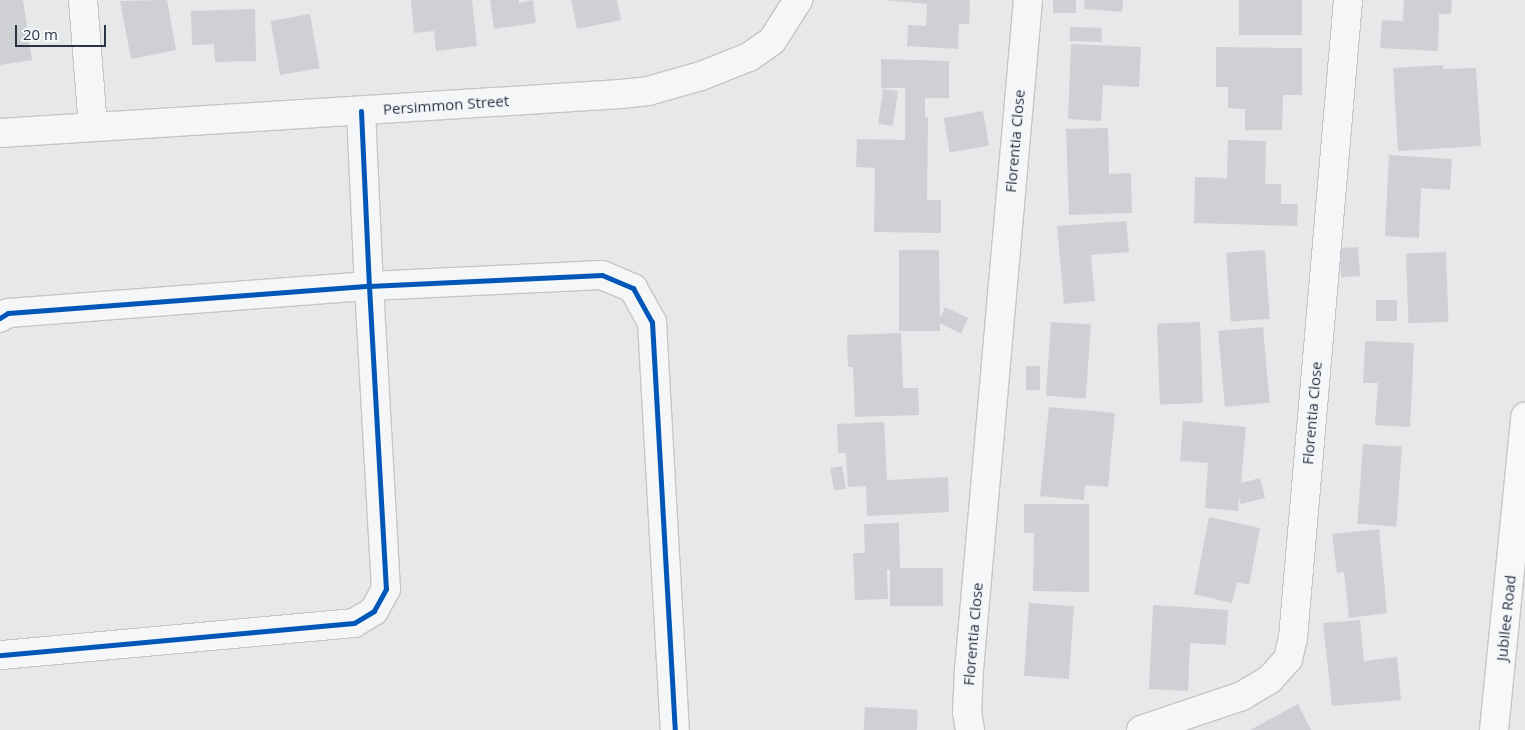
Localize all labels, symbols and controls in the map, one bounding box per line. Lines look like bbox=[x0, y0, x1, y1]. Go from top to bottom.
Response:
scale bar bbox=[18, 15, 109, 47]
text: 20 m bbox=[23, 24, 58, 44]
street label: Florentia Close bbox=[1002, 89, 1028, 193]
street label: Persimmon Street bbox=[382, 92, 510, 118]
street label: Florentia Close bbox=[1299, 361, 1325, 465]
street label: Jubilee Road bbox=[1493, 574, 1519, 662]
street label: Florentia Close bbox=[960, 582, 986, 686]

